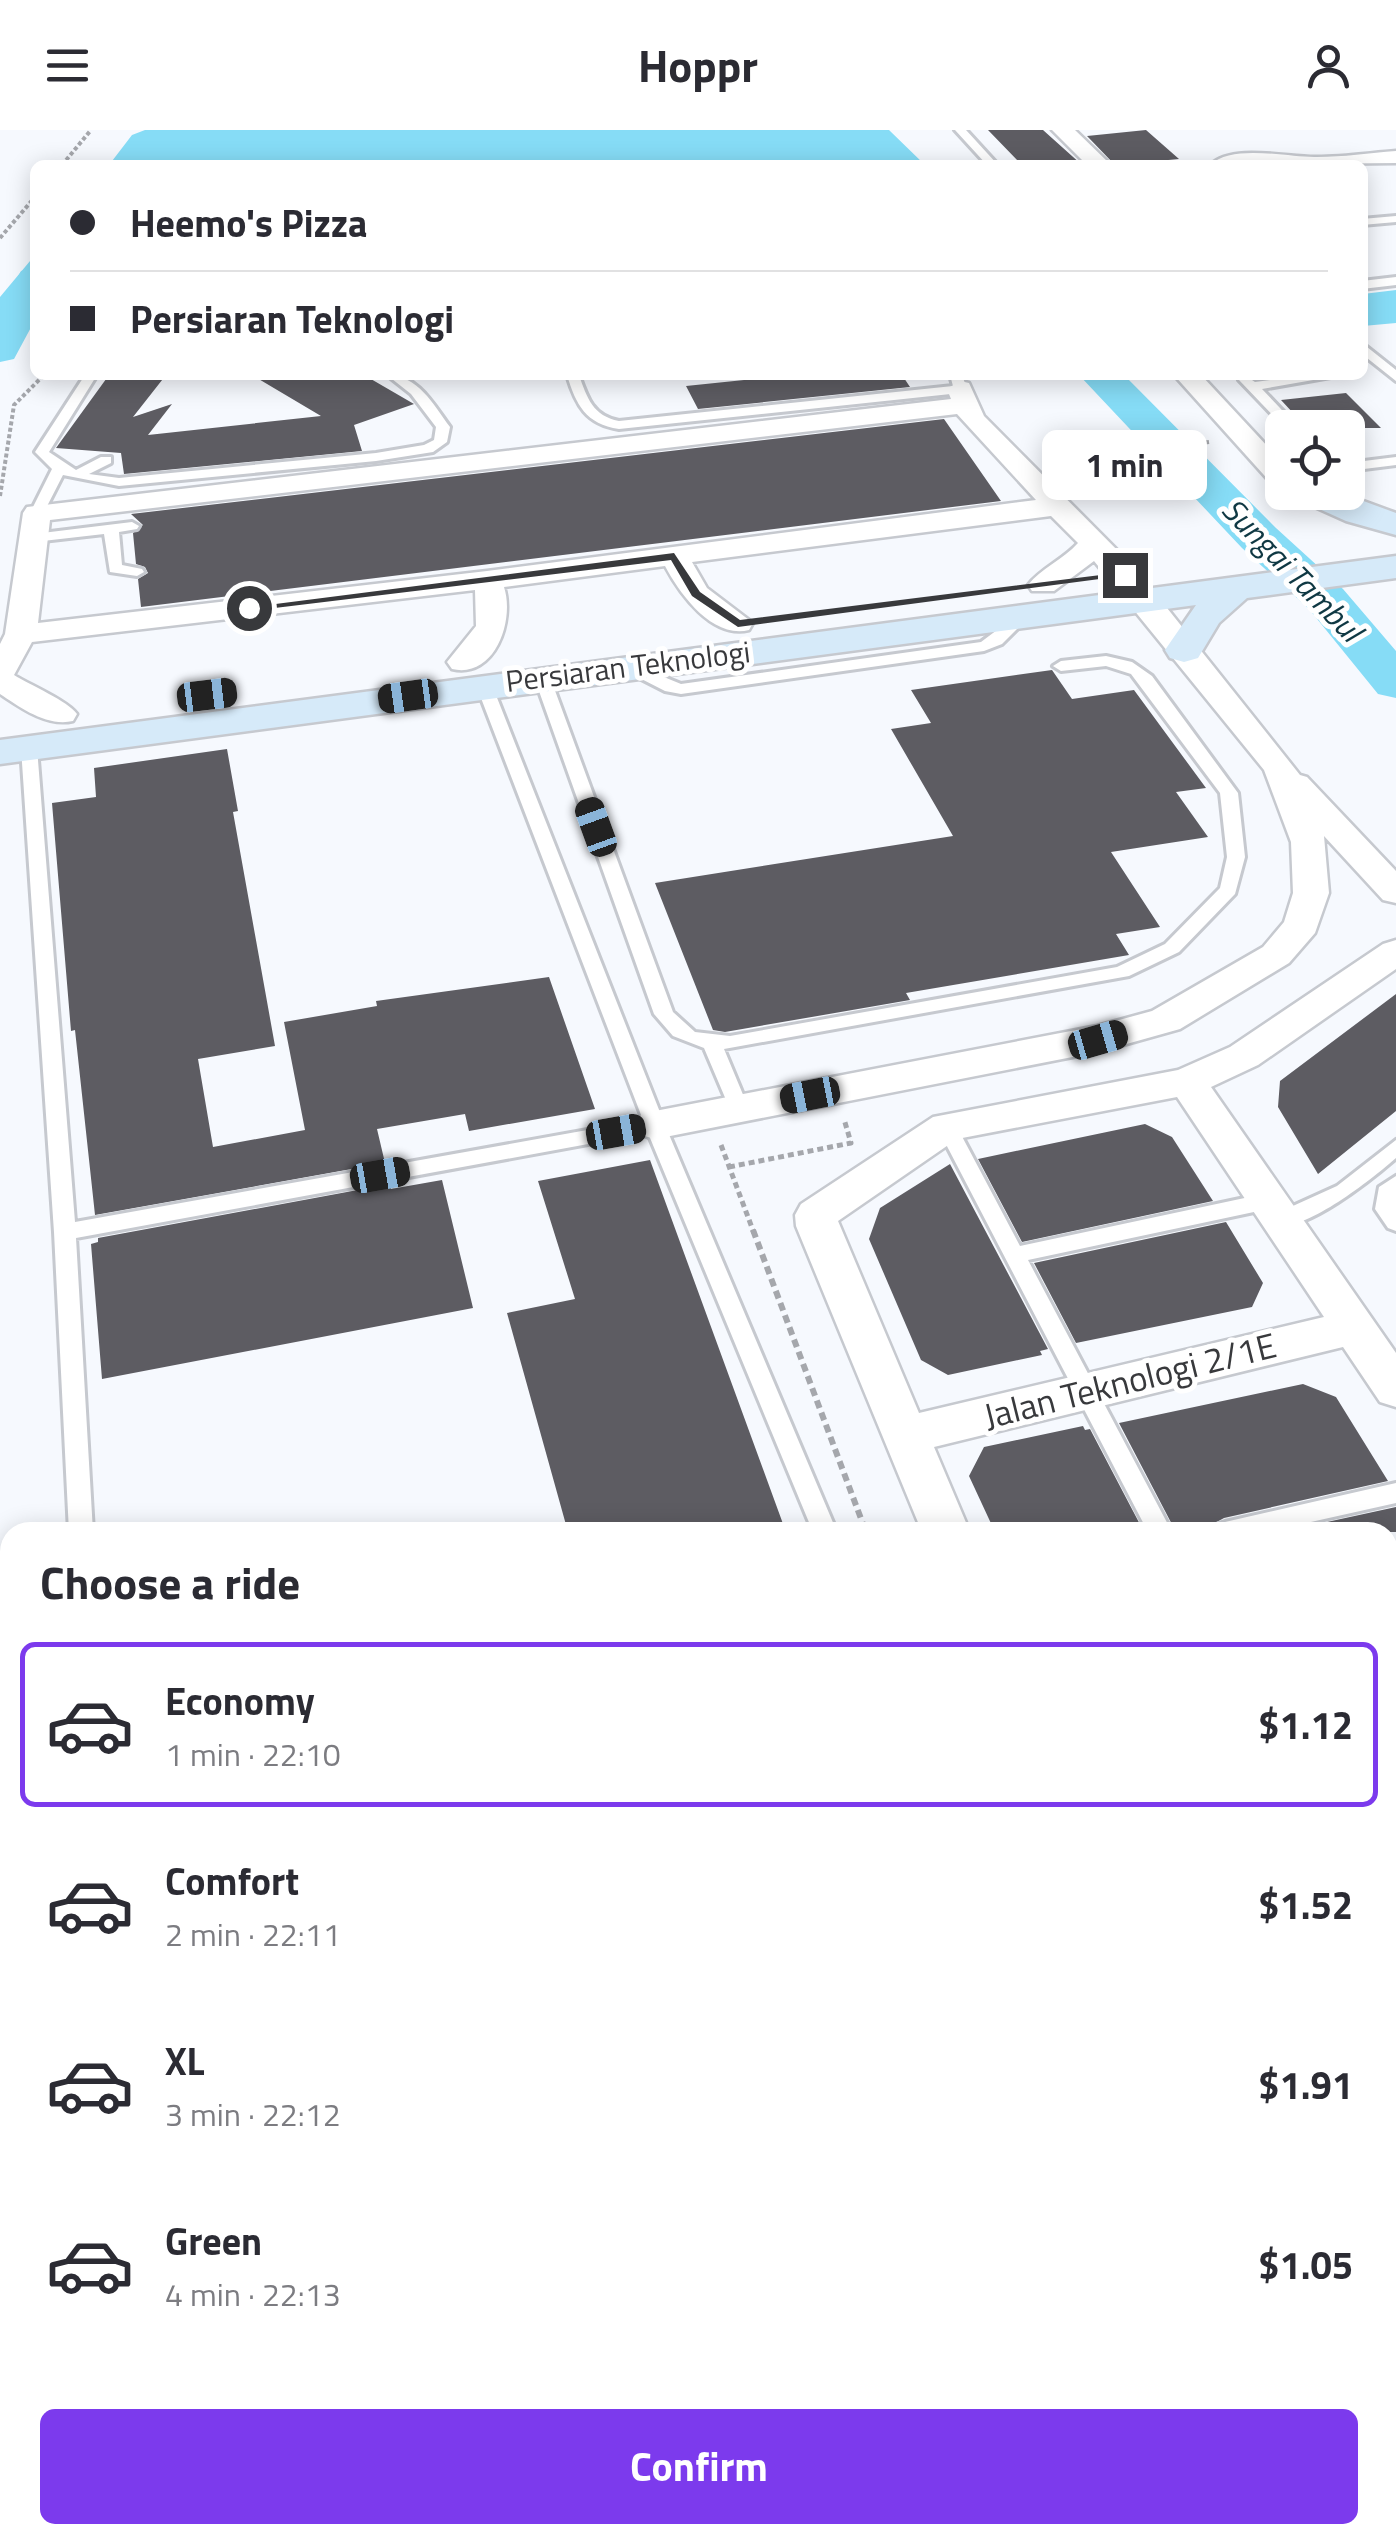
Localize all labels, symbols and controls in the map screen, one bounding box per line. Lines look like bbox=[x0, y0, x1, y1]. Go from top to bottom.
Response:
text: Hoppr bbox=[638, 31, 758, 99]
icon: menu bbox=[40, 38, 95, 93]
icon: person bbox=[1301, 38, 1356, 93]
text: Heemo's Pizza bbox=[130, 194, 367, 252]
text: Persiaran Teknologi bbox=[130, 290, 454, 348]
map controls bbox=[1265, 410, 1365, 510]
button: locate bbox=[1265, 410, 1365, 510]
callout: 1 min bbox=[1042, 430, 1208, 500]
text: 1 min bbox=[1086, 441, 1163, 489]
water label: Sungai Tambul bbox=[1211, 486, 1376, 655]
route end bbox=[1103, 553, 1148, 598]
route start bbox=[227, 586, 272, 631]
street label: Persiaran Teknologi bbox=[503, 628, 753, 704]
car bbox=[175, 676, 239, 714]
car bbox=[376, 677, 440, 715]
car bbox=[572, 794, 620, 860]
car bbox=[1065, 1017, 1131, 1063]
car bbox=[778, 1075, 842, 1115]
car bbox=[584, 1112, 648, 1152]
car bbox=[348, 1155, 412, 1195]
street label: Jalan Teknologi 2/1E bbox=[978, 1318, 1282, 1442]
text: Choose a ride bbox=[40, 1548, 300, 1616]
text: Economy bbox=[165, 1672, 315, 1730]
icon: car bbox=[45, 1680, 135, 1770]
text: $1.12 bbox=[1258, 1696, 1353, 1754]
text: 1 min · 22:10 bbox=[165, 1730, 341, 1778]
text: Comfort bbox=[165, 1852, 299, 1910]
icon: car bbox=[45, 1860, 135, 1950]
text: $1.52 bbox=[1258, 1876, 1353, 1934]
text: 2 min · 22:11 bbox=[165, 1910, 341, 1958]
text: XL bbox=[165, 2032, 205, 2090]
icon: car bbox=[45, 2040, 135, 2130]
text: $1.91 bbox=[1258, 2056, 1353, 2114]
text: 3 min · 22:12 bbox=[165, 2090, 341, 2138]
text: Green bbox=[165, 2212, 262, 2270]
icon: car bbox=[45, 2220, 135, 2310]
text: $1.05 bbox=[1258, 2236, 1353, 2294]
text: 4 min · 22:13 bbox=[165, 2270, 341, 2318]
button: Confirm bbox=[40, 2409, 1358, 2524]

